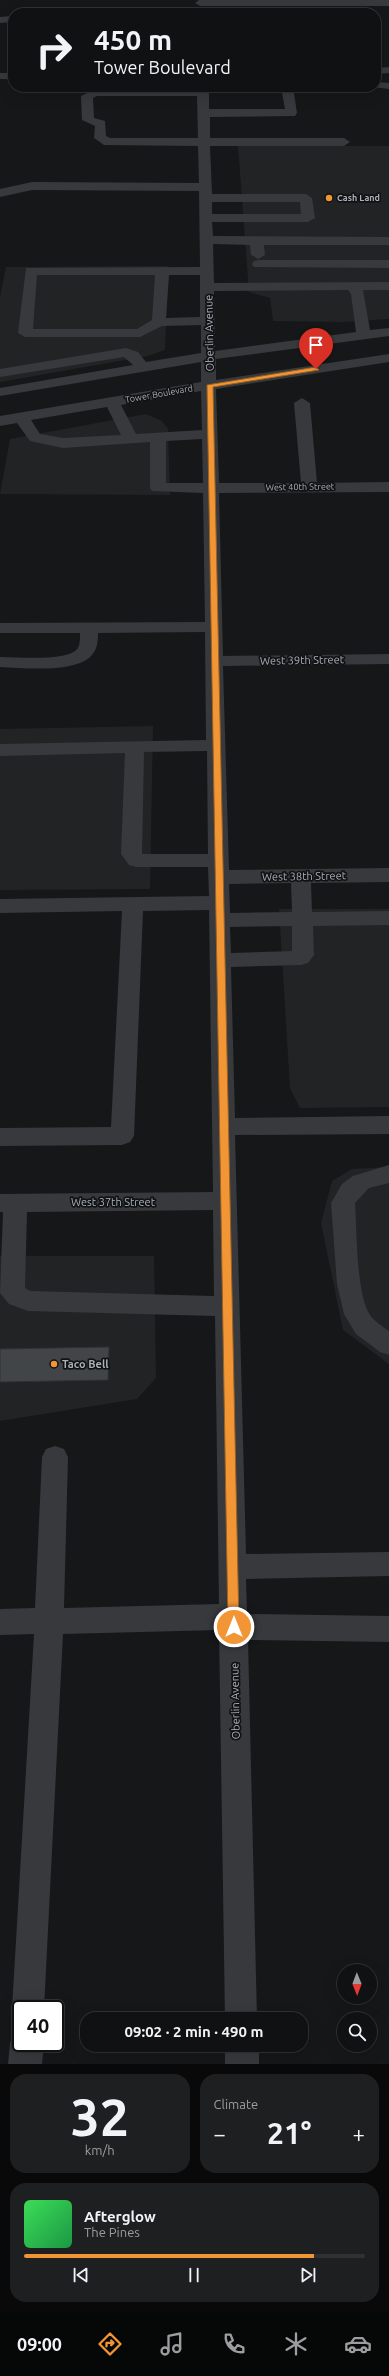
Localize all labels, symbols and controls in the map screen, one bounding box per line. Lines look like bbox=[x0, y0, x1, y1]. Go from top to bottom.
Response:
icon: right bbox=[28, 24, 80, 76]
text: 450 m bbox=[94, 24, 172, 55]
text: Tower Boulevard bbox=[94, 57, 231, 77]
marker: Cash Land bbox=[324, 193, 334, 203]
place label: Cash Land bbox=[337, 193, 380, 203]
street label: Oberlin Avenue bbox=[202, 295, 216, 371]
pin bbox=[299, 328, 333, 369]
icon: arrive bbox=[305, 334, 327, 356]
street label: Tower Boulevard bbox=[124, 383, 194, 405]
street label: West 40th Street bbox=[266, 481, 335, 493]
street label: West 39th Street bbox=[260, 653, 345, 667]
street label: West 38th Street bbox=[262, 869, 347, 883]
street label: West 37th Street bbox=[71, 1196, 156, 1208]
place label: Taco Bell bbox=[62, 1358, 109, 1370]
marker: Taco Bell bbox=[49, 1359, 59, 1369]
position arrow bbox=[213, 1606, 255, 1648]
street label: Oberlin Avenue bbox=[228, 1663, 242, 1739]
north arrow bbox=[337, 1964, 377, 2004]
map controls bbox=[337, 1964, 377, 2052]
speed limit sign: 40 bbox=[12, 2000, 64, 2052]
button: search bbox=[337, 2012, 377, 2052]
text: 09:02 · 2 min · 490 m bbox=[125, 2023, 263, 2040]
text: 32 bbox=[70, 2088, 129, 2146]
text: Climate bbox=[214, 2097, 258, 2111]
text: 21° bbox=[267, 2116, 311, 2150]
text: − bbox=[214, 2121, 226, 2146]
text: + bbox=[353, 2121, 365, 2146]
text: km/h bbox=[85, 2143, 115, 2157]
text: Afterglow bbox=[84, 2208, 156, 2225]
text: The Pines bbox=[84, 2225, 140, 2239]
icon: previous bbox=[70, 2264, 92, 2286]
icon: pause bbox=[183, 2264, 205, 2286]
icon: next bbox=[297, 2264, 319, 2286]
icon: directions bbox=[96, 2330, 124, 2358]
icon: music bbox=[158, 2330, 186, 2358]
icon: phone bbox=[220, 2330, 248, 2358]
icon: climate bbox=[282, 2330, 310, 2358]
icon: car bbox=[344, 2330, 372, 2358]
text: 09:00 bbox=[17, 2334, 62, 2354]

